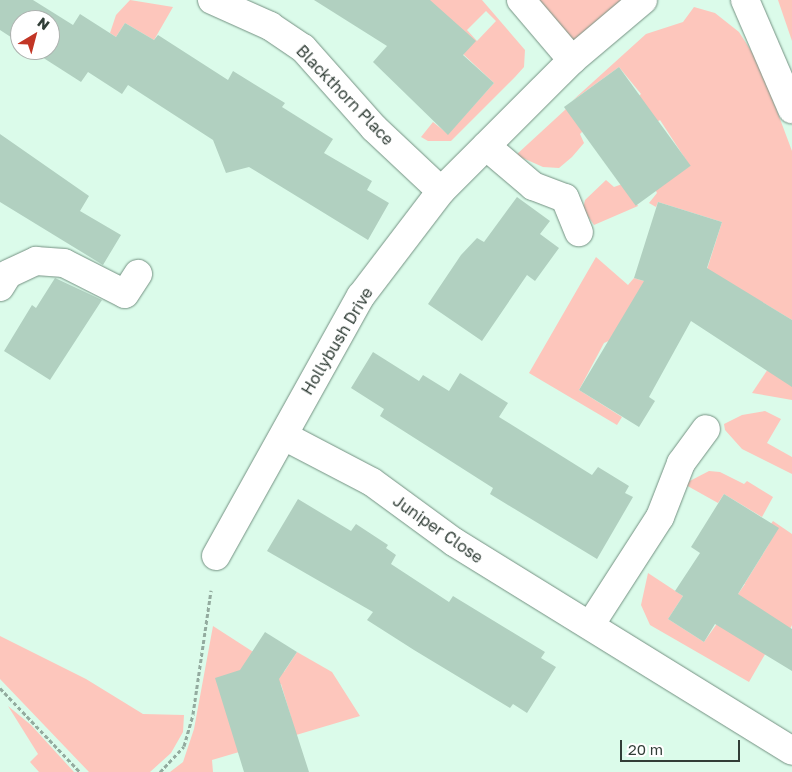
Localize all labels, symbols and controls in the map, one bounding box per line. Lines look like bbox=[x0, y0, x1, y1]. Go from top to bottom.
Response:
north arrow bbox=[10, 10, 60, 60]
text: N bbox=[34, 13, 53, 33]
street label: Blackthorn Place bbox=[292, 41, 398, 149]
street label: Hollybush Drive bbox=[297, 284, 377, 398]
street label: Juniper Close bbox=[389, 491, 487, 567]
scale bar bbox=[622, 730, 742, 762]
text: 20 m bbox=[628, 740, 663, 758]

